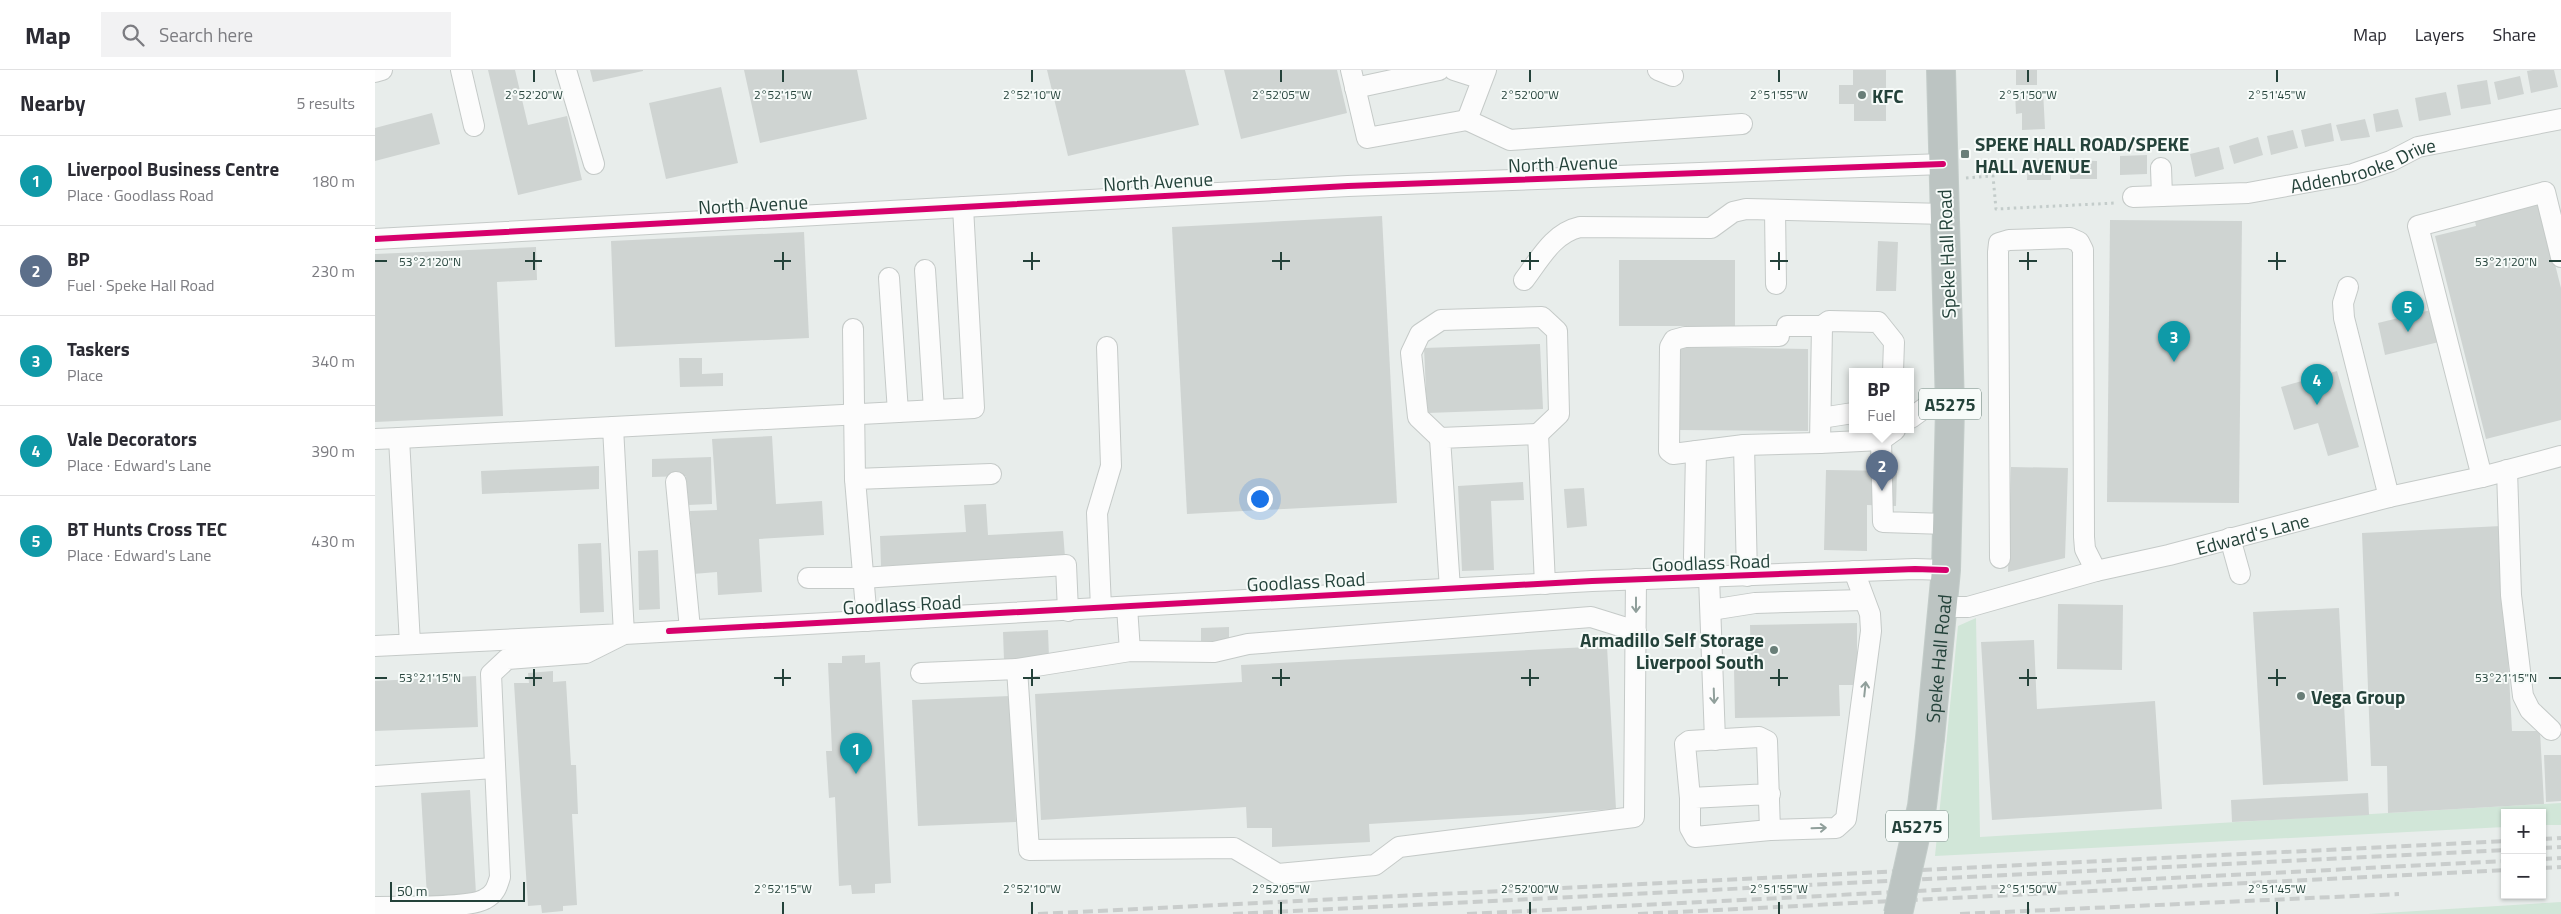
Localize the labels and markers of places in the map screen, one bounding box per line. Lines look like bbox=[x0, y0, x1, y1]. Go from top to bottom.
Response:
place label: KFC bbox=[1872, 81, 1904, 110]
marker: KFC bbox=[1856, 89, 1868, 101]
place label: SPEKE HALL ROAD/SPEKE HALL AVENUE bbox=[1975, 129, 2189, 180]
marker: SPEKE HALL ROAD/SPEKE HALL AVENUE bbox=[1959, 148, 1971, 160]
pin: 5 bbox=[2392, 291, 2424, 332]
pin: 3 bbox=[2158, 321, 2190, 362]
pin: 4 bbox=[2301, 364, 2333, 405]
pin: 2 bbox=[1866, 450, 1898, 491]
place label: Armadillo Self Storage Liverpool South bbox=[1580, 625, 1764, 676]
marker: Armadillo Self Storage Liverpool South bbox=[1768, 644, 1780, 656]
place label: Vega Group bbox=[2311, 682, 2405, 711]
marker: Vega Group bbox=[2295, 690, 2307, 702]
pin: 1 bbox=[840, 733, 872, 774]

